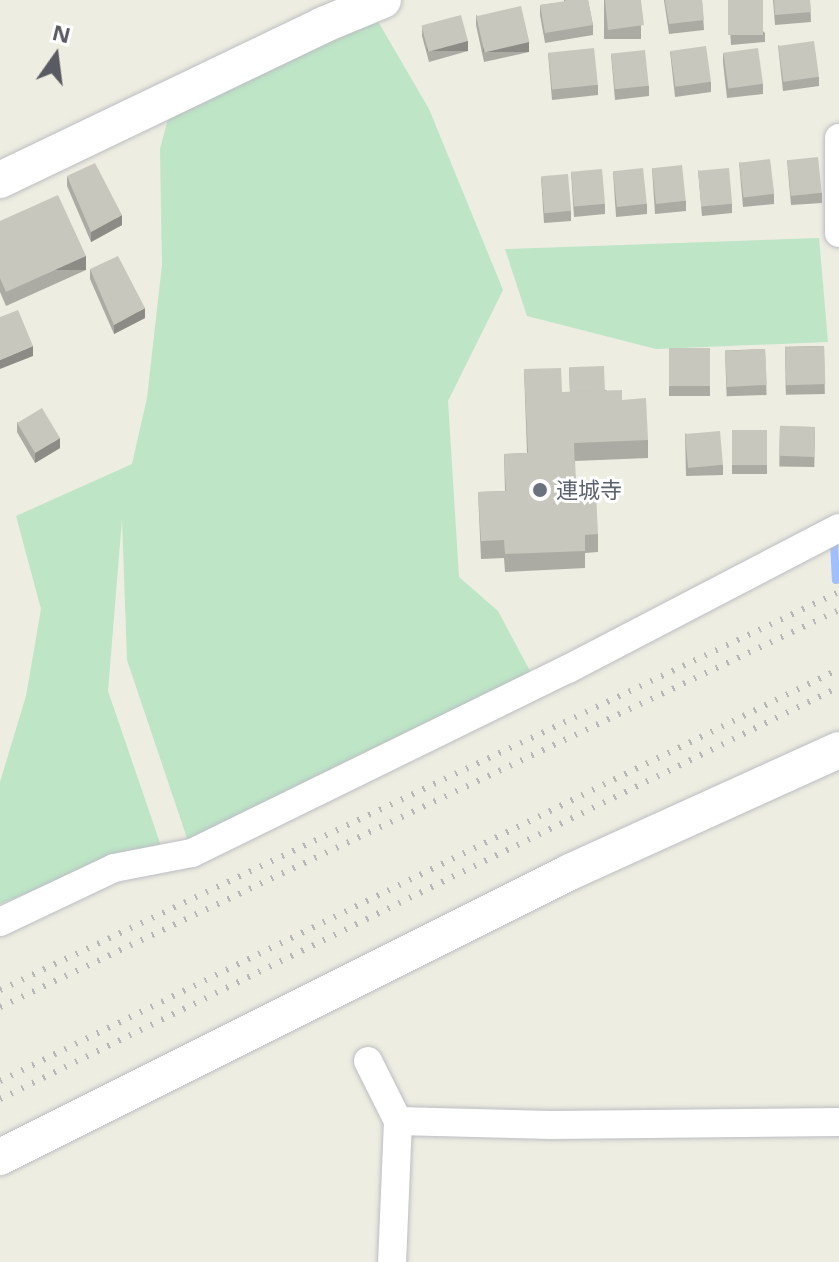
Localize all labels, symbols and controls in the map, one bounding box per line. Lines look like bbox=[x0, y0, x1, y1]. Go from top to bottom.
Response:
north arrow bbox=[16, 16, 96, 96]
text: N bbox=[49, 16, 74, 49]
place label: 連城寺 bbox=[556, 477, 622, 503]
marker: 連城寺 bbox=[531, 481, 549, 499]

